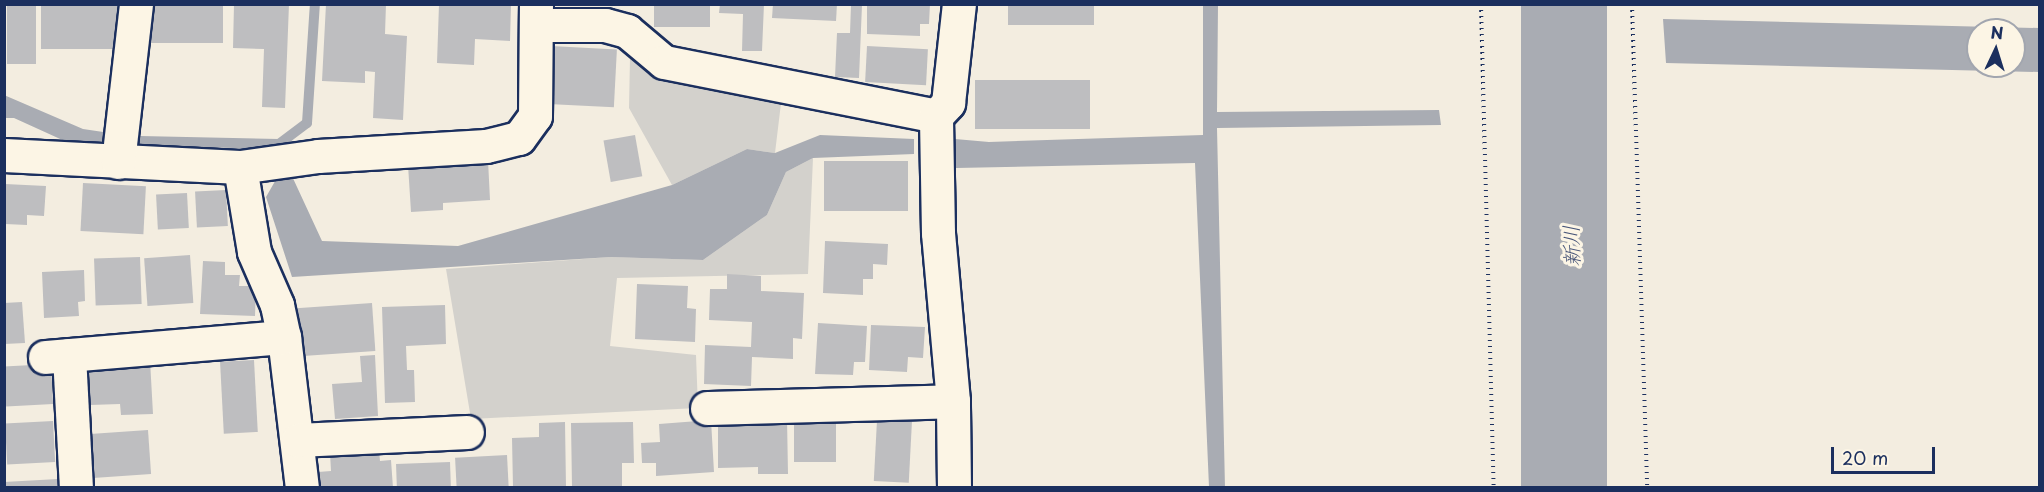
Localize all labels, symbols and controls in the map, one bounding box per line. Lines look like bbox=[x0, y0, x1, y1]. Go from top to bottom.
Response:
north arrow bbox=[1966, 18, 2026, 78]
text: N bbox=[1990, 20, 2004, 44]
water label: 新川 bbox=[1557, 225, 1583, 267]
scale bar bbox=[1834, 435, 1938, 473]
text: 20 m bbox=[1842, 444, 1888, 471]

